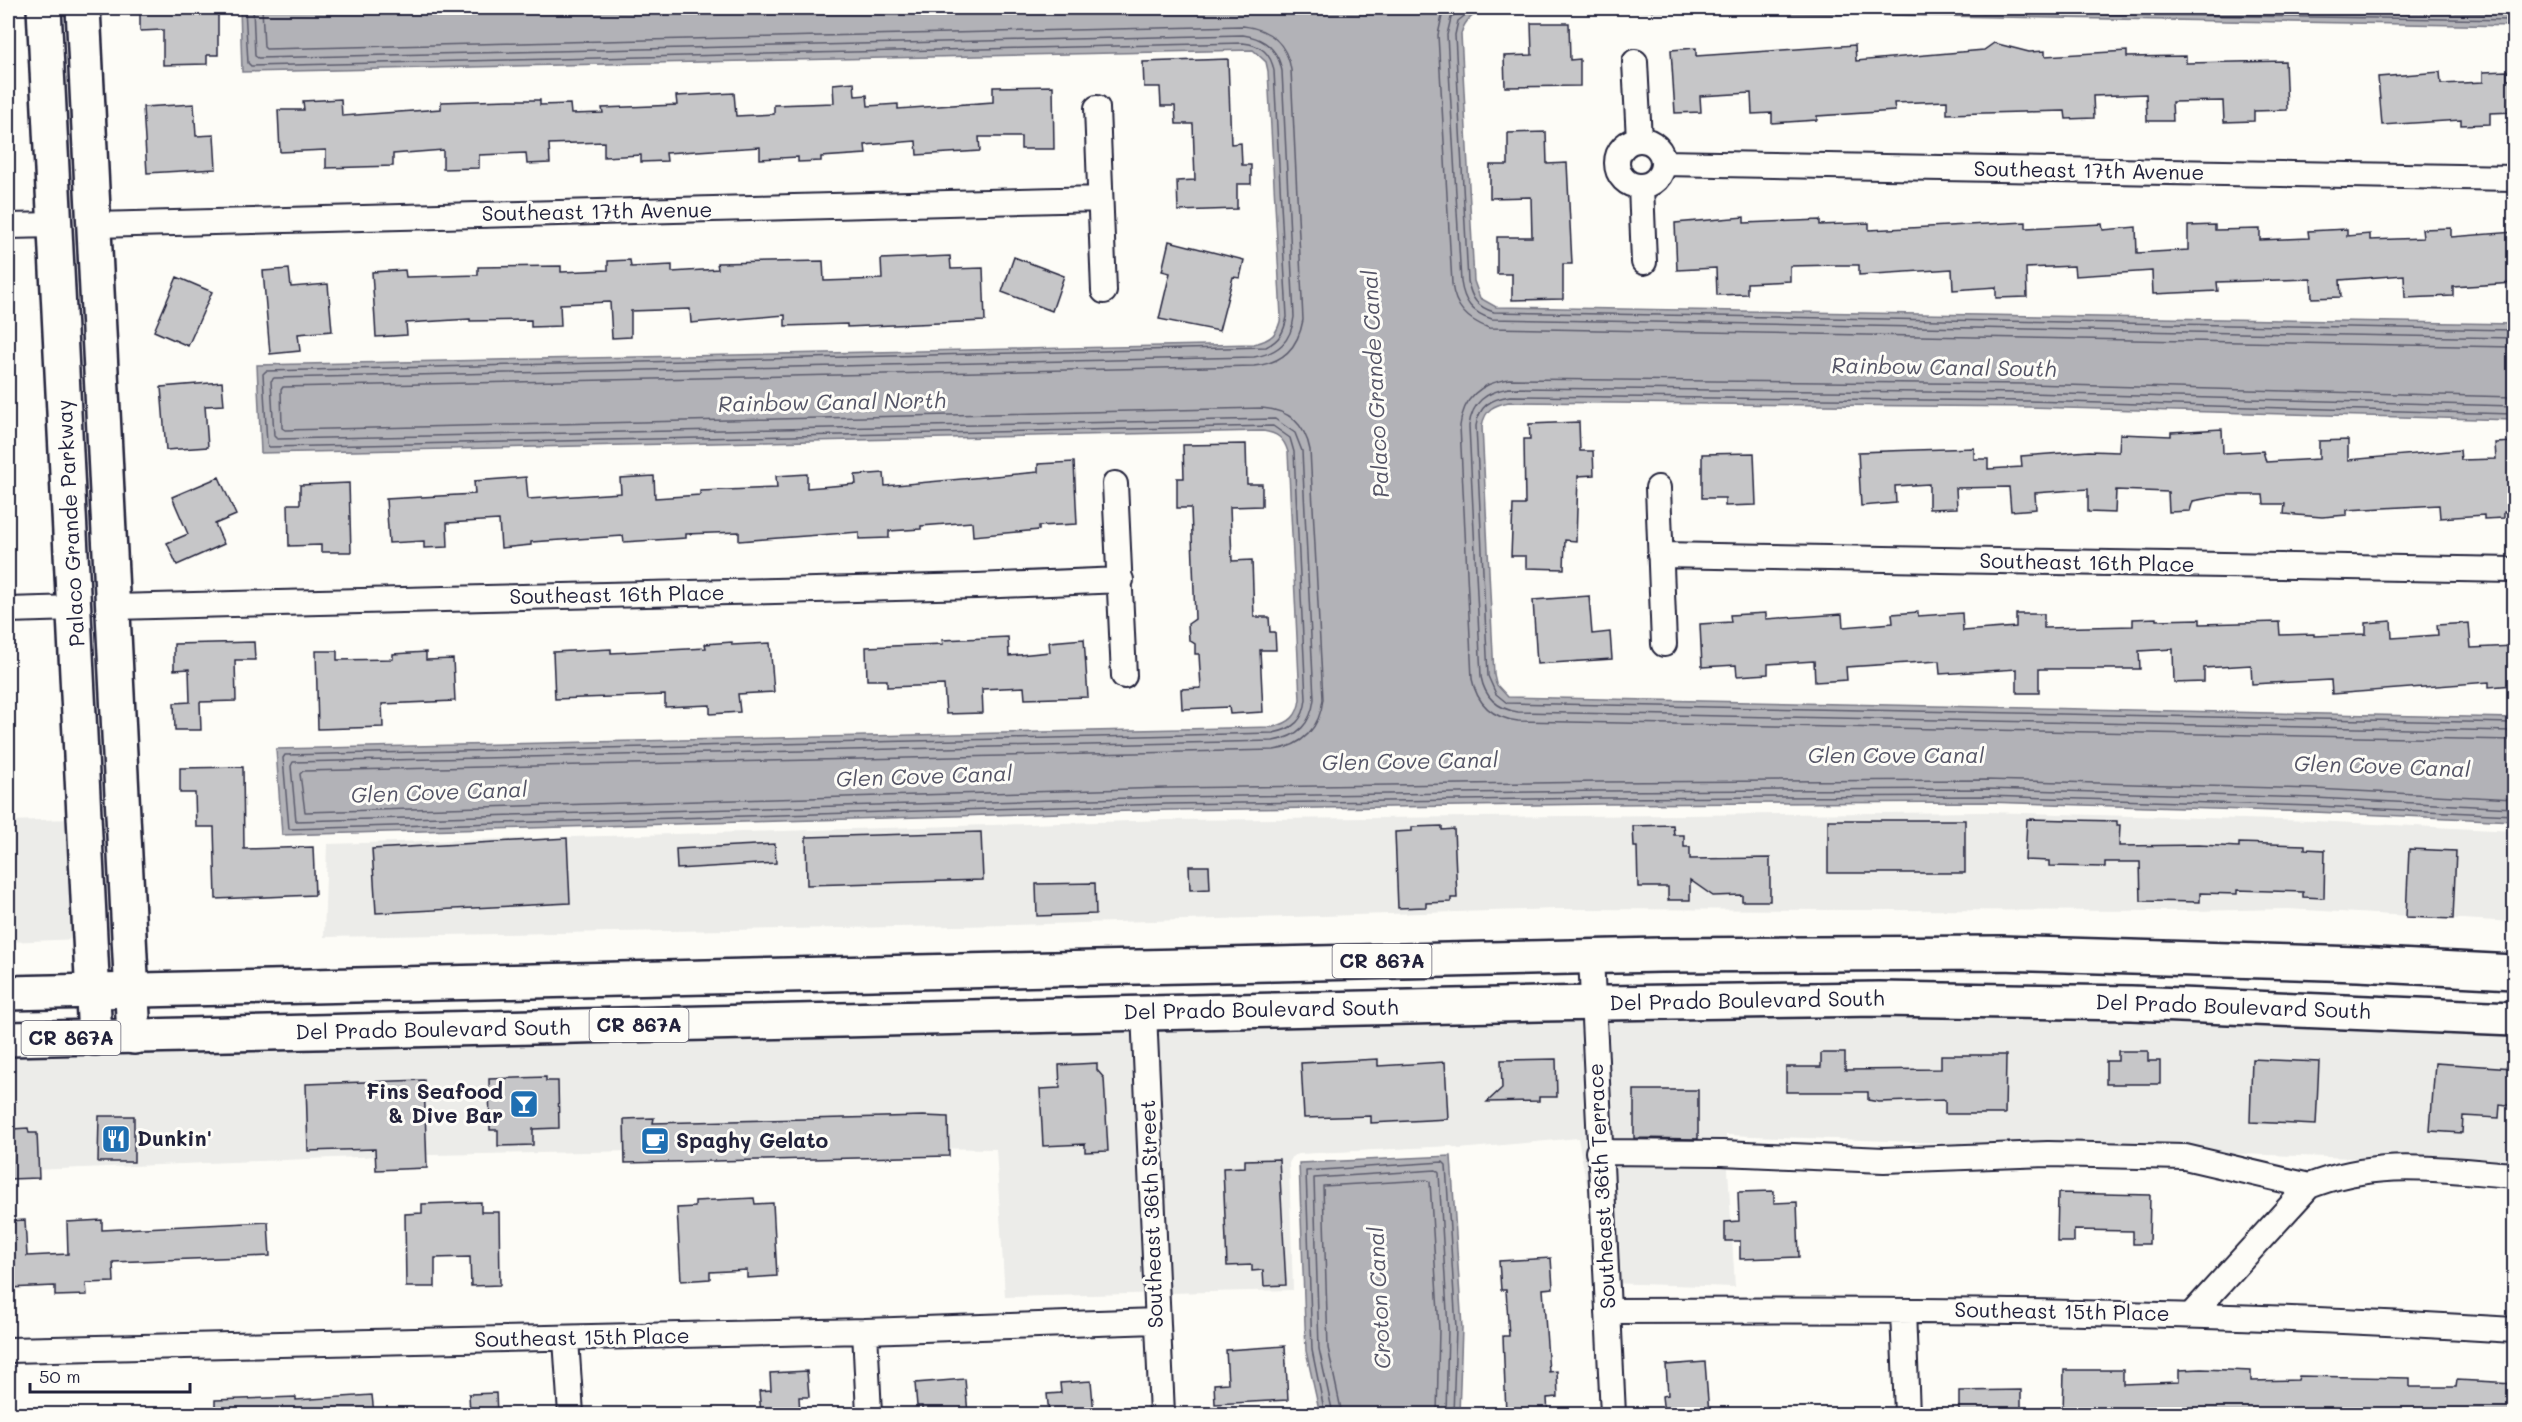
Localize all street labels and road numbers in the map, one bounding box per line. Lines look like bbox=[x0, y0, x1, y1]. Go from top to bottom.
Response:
street label: Southeast 17th Avenue bbox=[1973, 154, 2205, 185]
street label: Southeast 17th Avenue bbox=[481, 195, 713, 226]
street label: Palaco Grande Parkway bbox=[50, 399, 89, 647]
street label: Southeast 16th Place bbox=[1979, 546, 2195, 577]
street label: Southeast 16th Place bbox=[509, 578, 725, 609]
road number: CR 867A bbox=[1332, 944, 1432, 978]
street label: Del Prado Boulevard South bbox=[1609, 984, 1885, 1015]
street label: Del Prado Boulevard South bbox=[2095, 987, 2371, 1024]
street label: Del Prado Boulevard South bbox=[1123, 993, 1399, 1024]
road number: CR 867A bbox=[590, 1008, 688, 1042]
street label: Del Prado Boulevard South bbox=[295, 1013, 571, 1044]
road number: CR 867A bbox=[22, 1021, 121, 1055]
street label: Southeast 36th Terrace bbox=[1581, 1062, 1620, 1310]
street label: Southeast 36th Street bbox=[1133, 1099, 1168, 1329]
street label: Southeast 15th Place bbox=[1954, 1295, 2170, 1326]
street label: Southeast 15th Place bbox=[474, 1321, 690, 1352]

